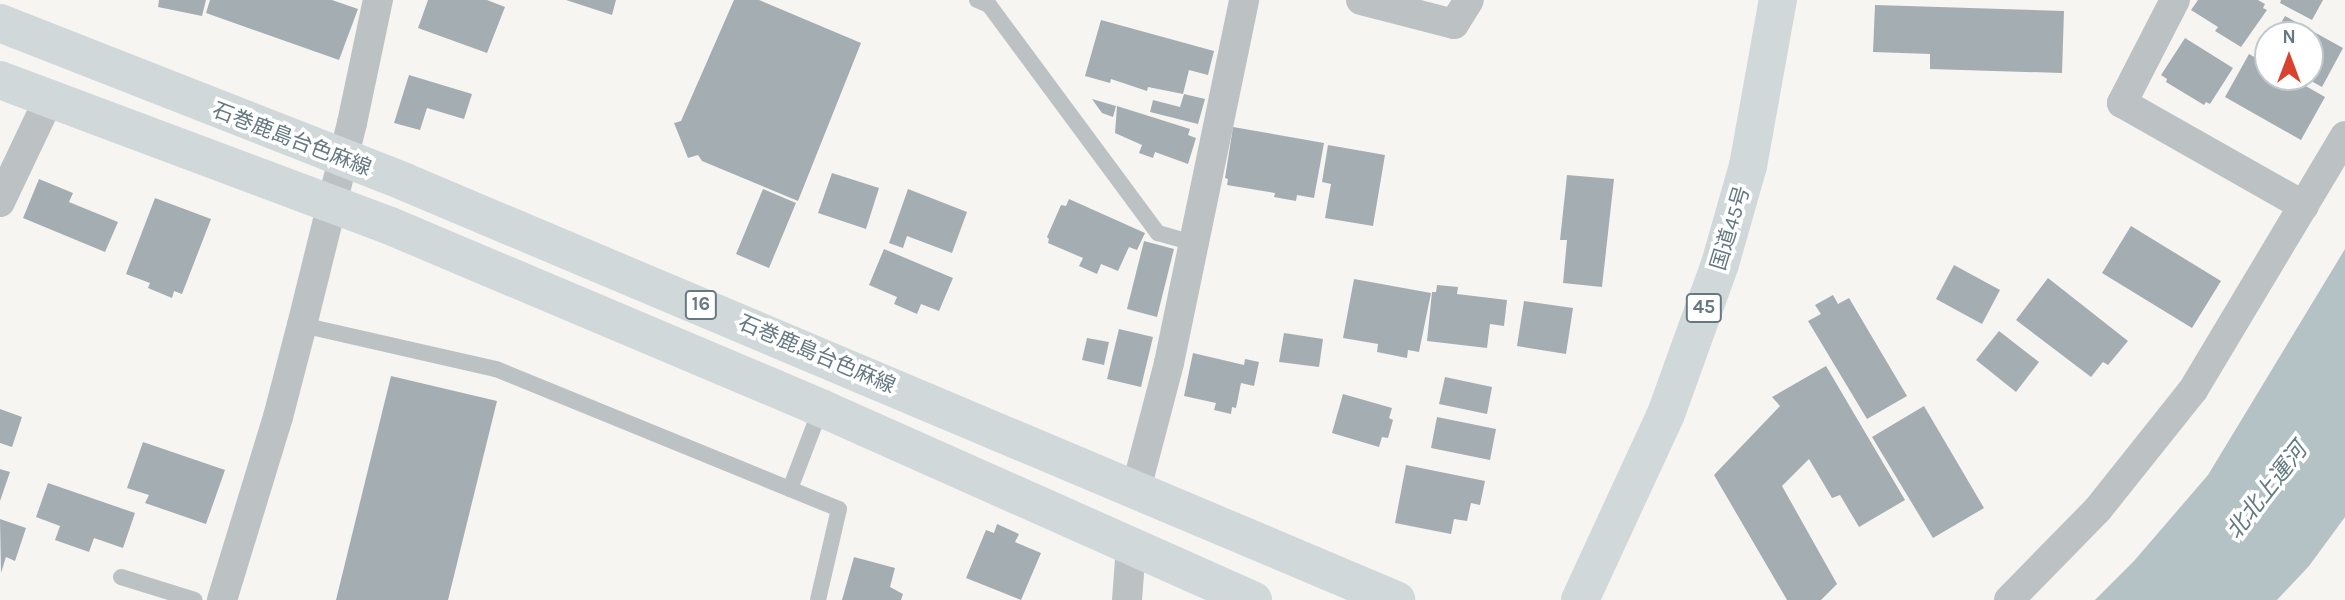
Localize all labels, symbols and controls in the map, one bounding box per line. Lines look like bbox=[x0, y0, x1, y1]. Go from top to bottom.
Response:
north arrow bbox=[2254, 21, 2324, 91]
text: N bbox=[2282, 26, 2296, 48]
street label: 石巻鹿島台色麻線 bbox=[209, 97, 375, 181]
street label: 国道45号 bbox=[1705, 183, 1755, 273]
road number: 16 bbox=[684, 290, 718, 320]
road number: 45 bbox=[1685, 292, 1723, 324]
street label: 石巻鹿島台色麻線 bbox=[735, 310, 899, 398]
water label: 北北上運河 bbox=[2221, 437, 2313, 545]

